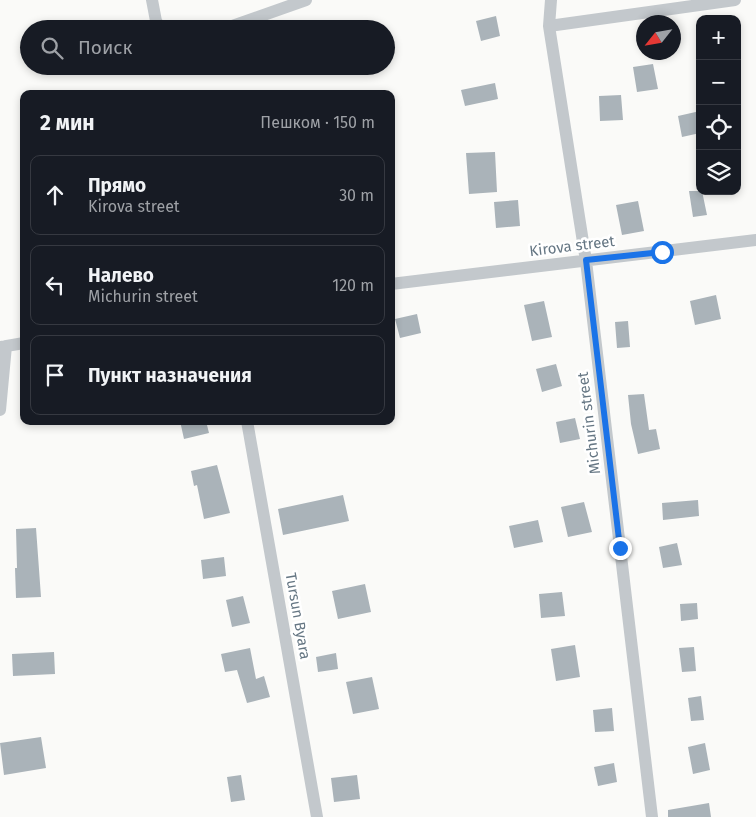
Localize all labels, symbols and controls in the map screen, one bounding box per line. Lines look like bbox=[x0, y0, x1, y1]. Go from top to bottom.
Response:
north arrow bbox=[636, 15, 681, 60]
map controls bbox=[696, 15, 741, 195]
button: + bbox=[696, 15, 741, 60]
search box bbox=[20, 20, 395, 75]
icon: search bbox=[38, 34, 66, 62]
text: Поиск bbox=[78, 36, 132, 59]
button: − bbox=[696, 60, 741, 105]
button: locate bbox=[696, 105, 741, 150]
text: 2 мин bbox=[40, 110, 95, 136]
text: Пешком · 150 m bbox=[260, 113, 375, 132]
button: layers bbox=[696, 150, 741, 195]
text: Прямо bbox=[88, 174, 146, 197]
icon: ahead bbox=[41, 181, 69, 209]
text: 30 m bbox=[339, 186, 374, 205]
text: Kirova street bbox=[88, 197, 180, 216]
street label: Kirova street bbox=[528, 232, 616, 260]
route start bbox=[651, 241, 674, 264]
text: Налево bbox=[88, 264, 154, 287]
icon: left bbox=[41, 271, 69, 299]
text: 120 m bbox=[332, 276, 374, 295]
text: Michurin street bbox=[88, 287, 198, 306]
icon: arrive bbox=[41, 361, 69, 389]
text: Пункт назначения bbox=[88, 364, 252, 387]
street label: Michurin street bbox=[574, 370, 604, 475]
route end bbox=[609, 537, 632, 560]
street label: Tursun Byara bbox=[282, 571, 314, 661]

